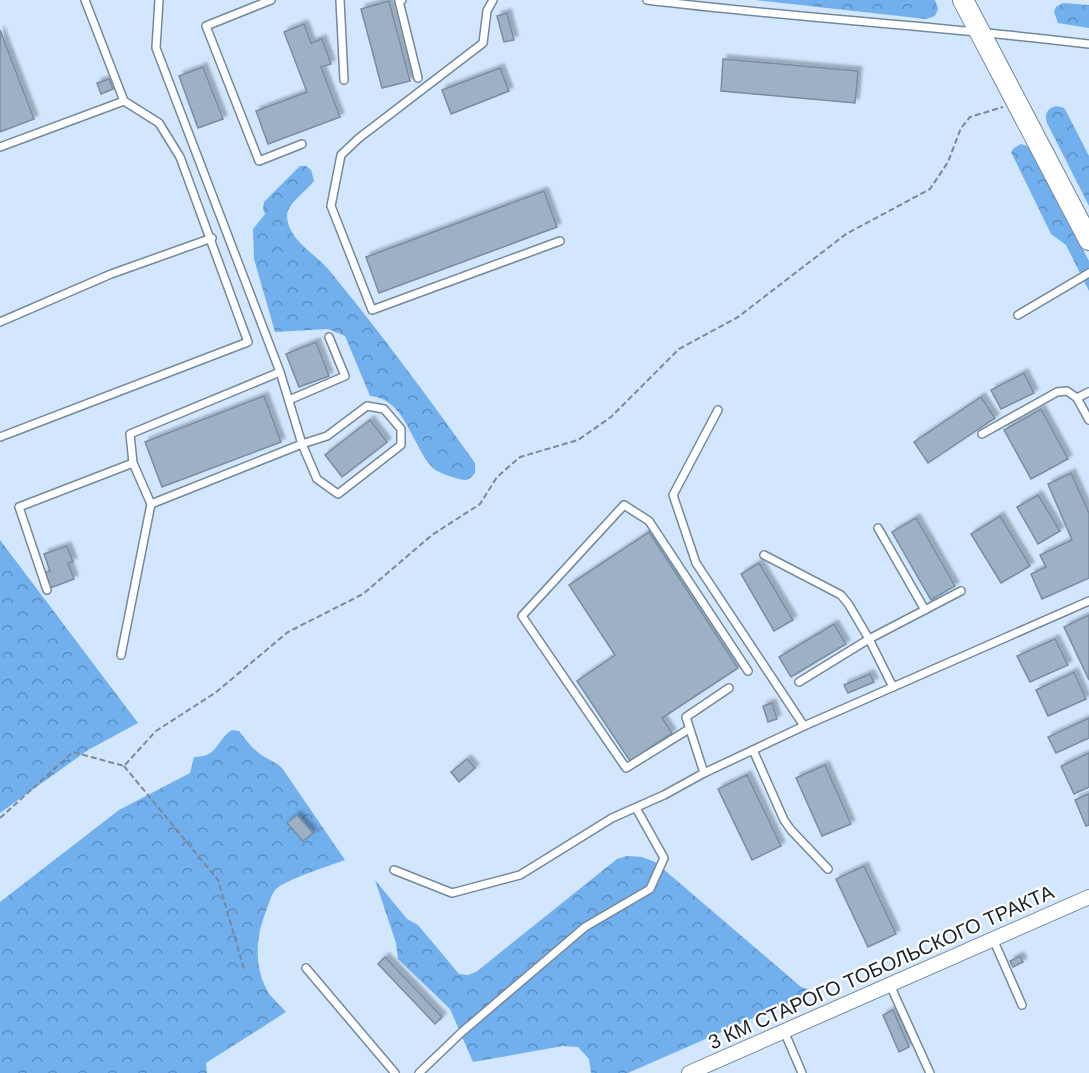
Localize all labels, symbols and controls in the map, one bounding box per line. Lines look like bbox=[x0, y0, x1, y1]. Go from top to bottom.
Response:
street label: 3 КМ СТАРОГО ТОБОЛЬСКОГО ТРАКТА bbox=[705, 880, 1058, 1053]

